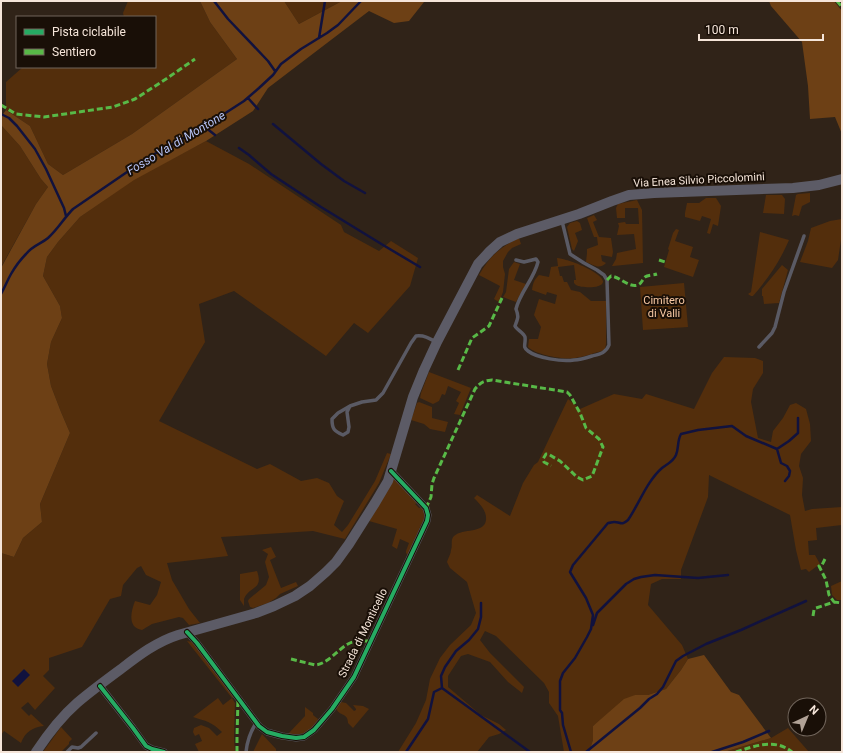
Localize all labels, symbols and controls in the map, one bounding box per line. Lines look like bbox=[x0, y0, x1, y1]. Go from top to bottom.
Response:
legend bbox=[16, 16, 156, 68]
scale bar bbox=[699, 16, 823, 42]
text: 100 m bbox=[705, 23, 739, 37]
text: Pista ciclabile bbox=[52, 25, 126, 39]
text: Sentiero bbox=[52, 45, 96, 59]
water label: Fosso Val di Montone bbox=[124, 108, 228, 178]
street label: Via Enea Silvio Piccolomini bbox=[633, 170, 765, 190]
park label: Cimitero di Valli bbox=[643, 294, 685, 320]
street label: Strada di Monticello bbox=[336, 586, 390, 680]
north arrow bbox=[787, 697, 827, 737]
text: N bbox=[806, 703, 821, 718]

